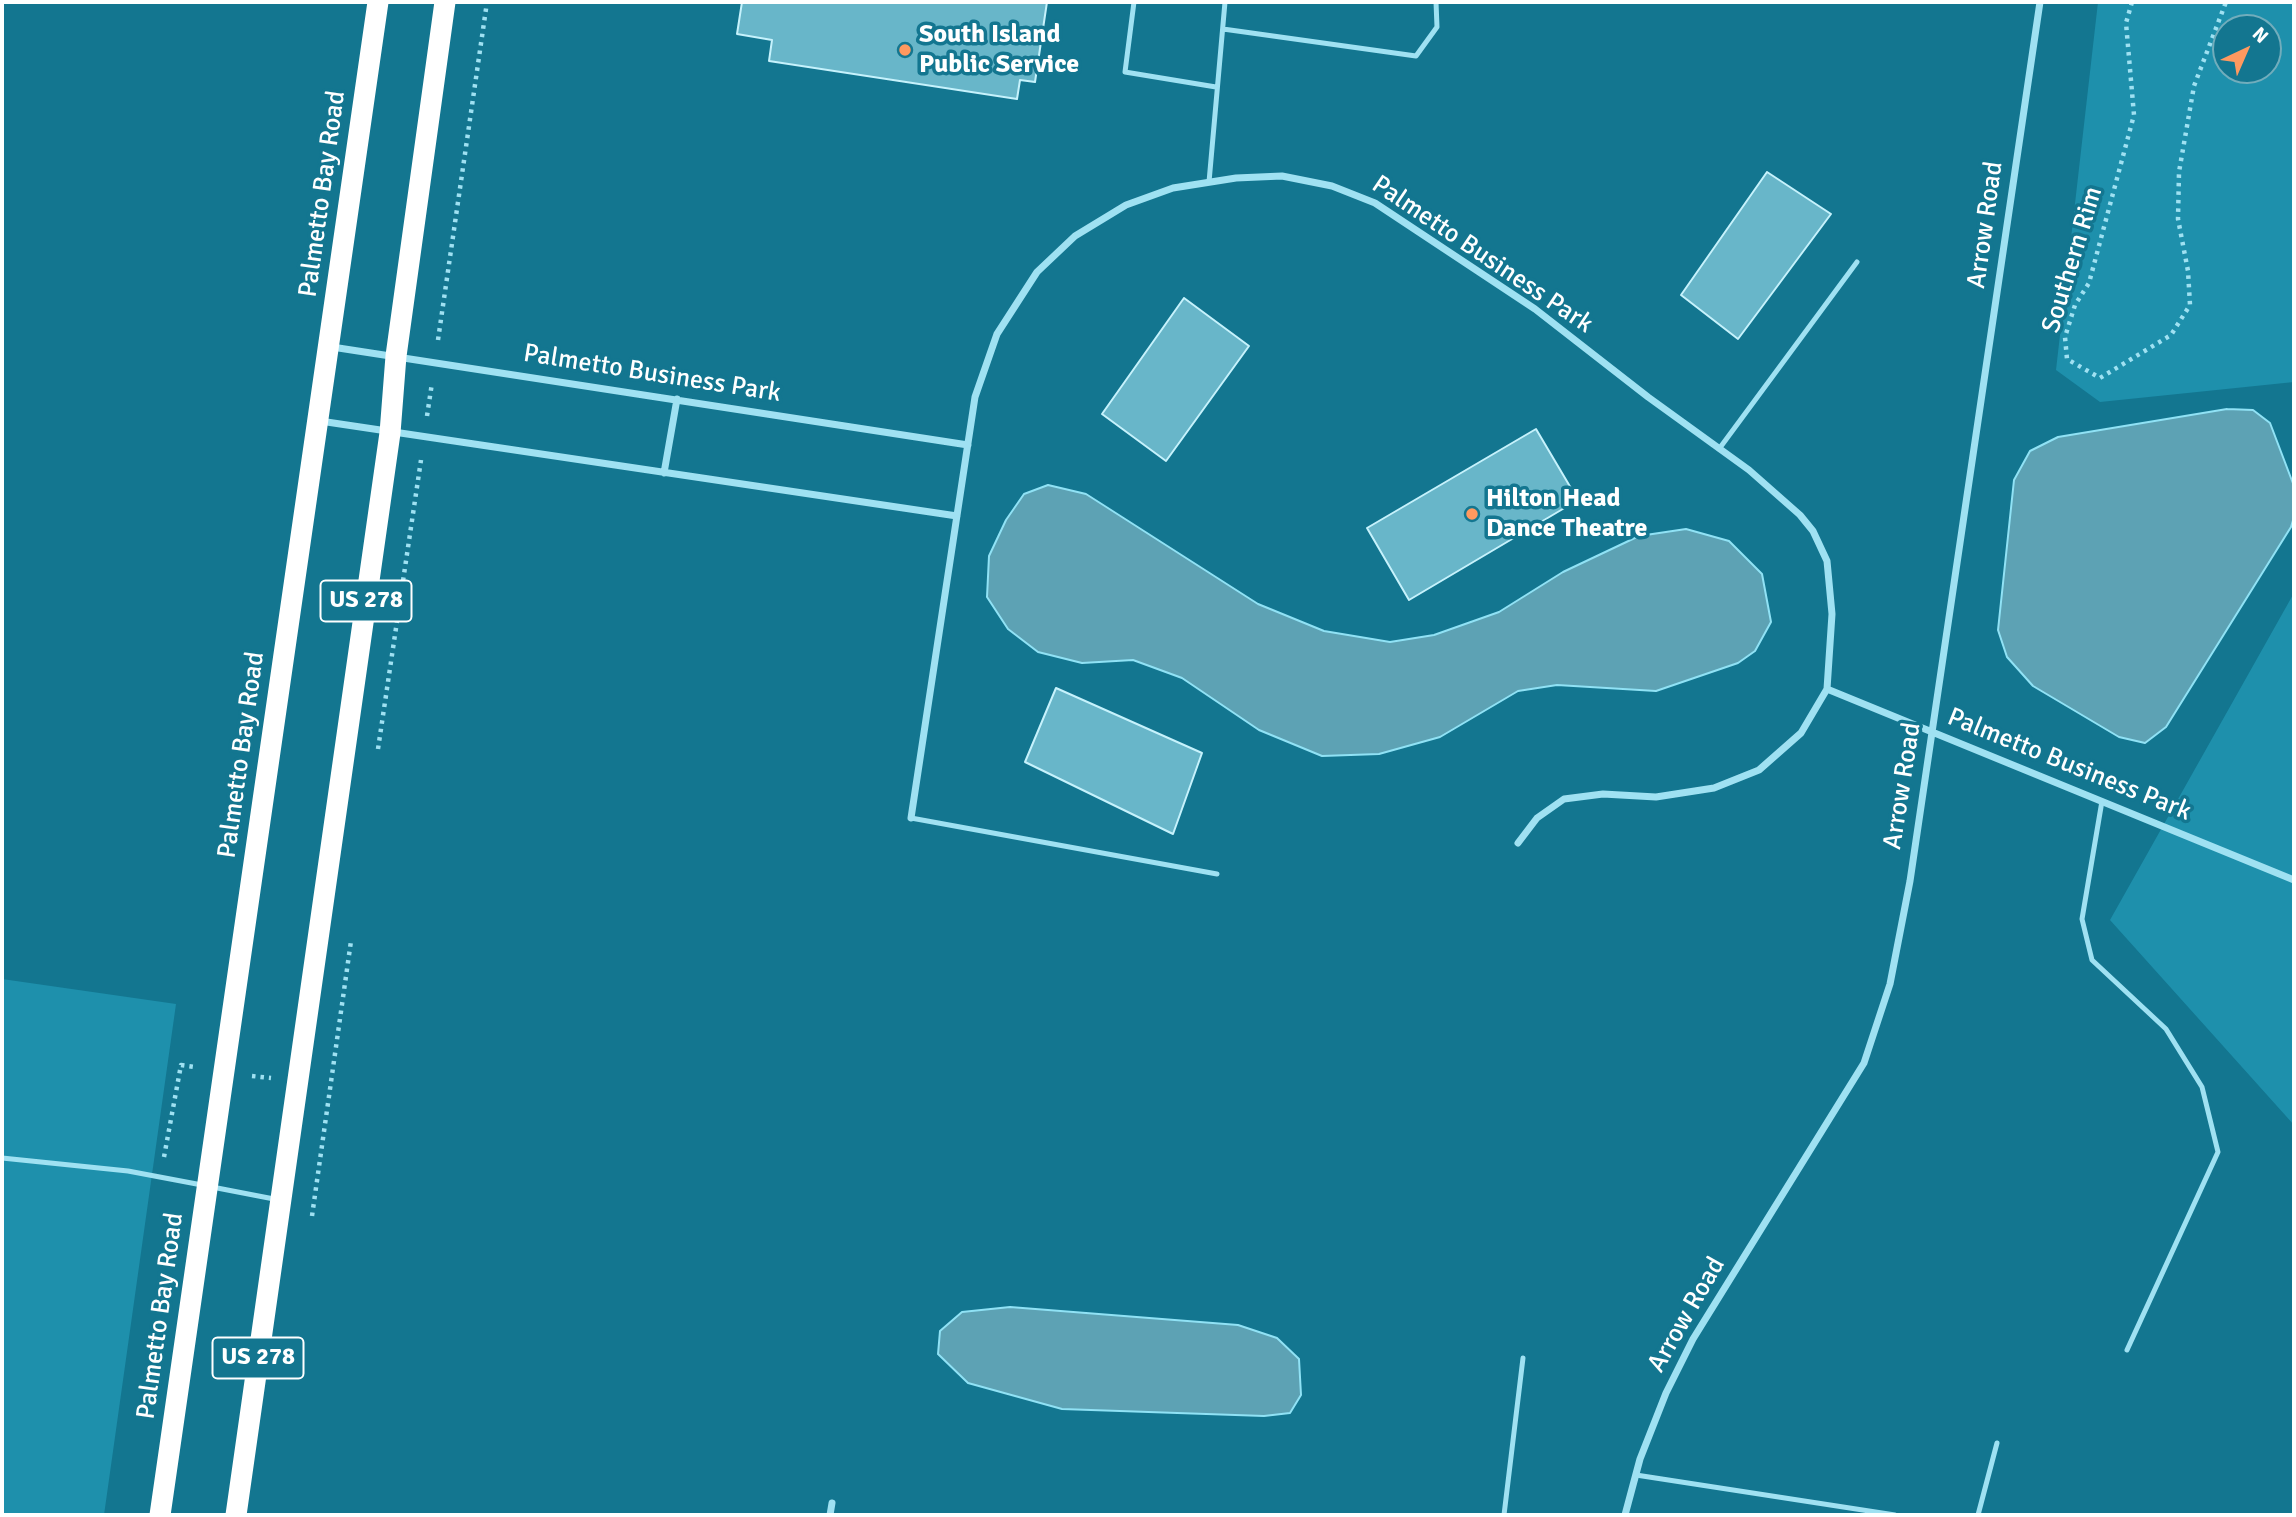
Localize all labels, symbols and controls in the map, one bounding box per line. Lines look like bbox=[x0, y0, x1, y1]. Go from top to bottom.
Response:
north arrow bbox=[2212, 14, 2282, 84]
place label: South Island Public Service bbox=[919, 19, 1079, 80]
text: N bbox=[2247, 22, 2273, 49]
marker: South Island Public Service bbox=[897, 42, 913, 58]
street label: Palmetto Bay Road bbox=[293, 89, 353, 299]
street label: Arrow Road bbox=[1962, 159, 2010, 291]
street label: Palmetto Business Park bbox=[1366, 169, 1598, 341]
street label: Southern Rim bbox=[2036, 183, 2110, 337]
street label: Palmetto Business Park bbox=[521, 338, 783, 410]
place label: Hilton Head Dance Theatre bbox=[1486, 483, 1647, 544]
marker: Hilton Head Dance Theatre bbox=[1464, 506, 1480, 522]
road number: US 278 bbox=[320, 580, 412, 622]
street label: Palmetto Bay Road bbox=[212, 650, 272, 860]
street label: Palmetto Business Park bbox=[1943, 702, 2195, 828]
street label: Arrow Road bbox=[1878, 720, 1928, 852]
street label: Palmetto Bay Road bbox=[131, 1211, 191, 1421]
street label: Arrow Road bbox=[1642, 1252, 1732, 1378]
road number: US 278 bbox=[212, 1338, 304, 1378]

